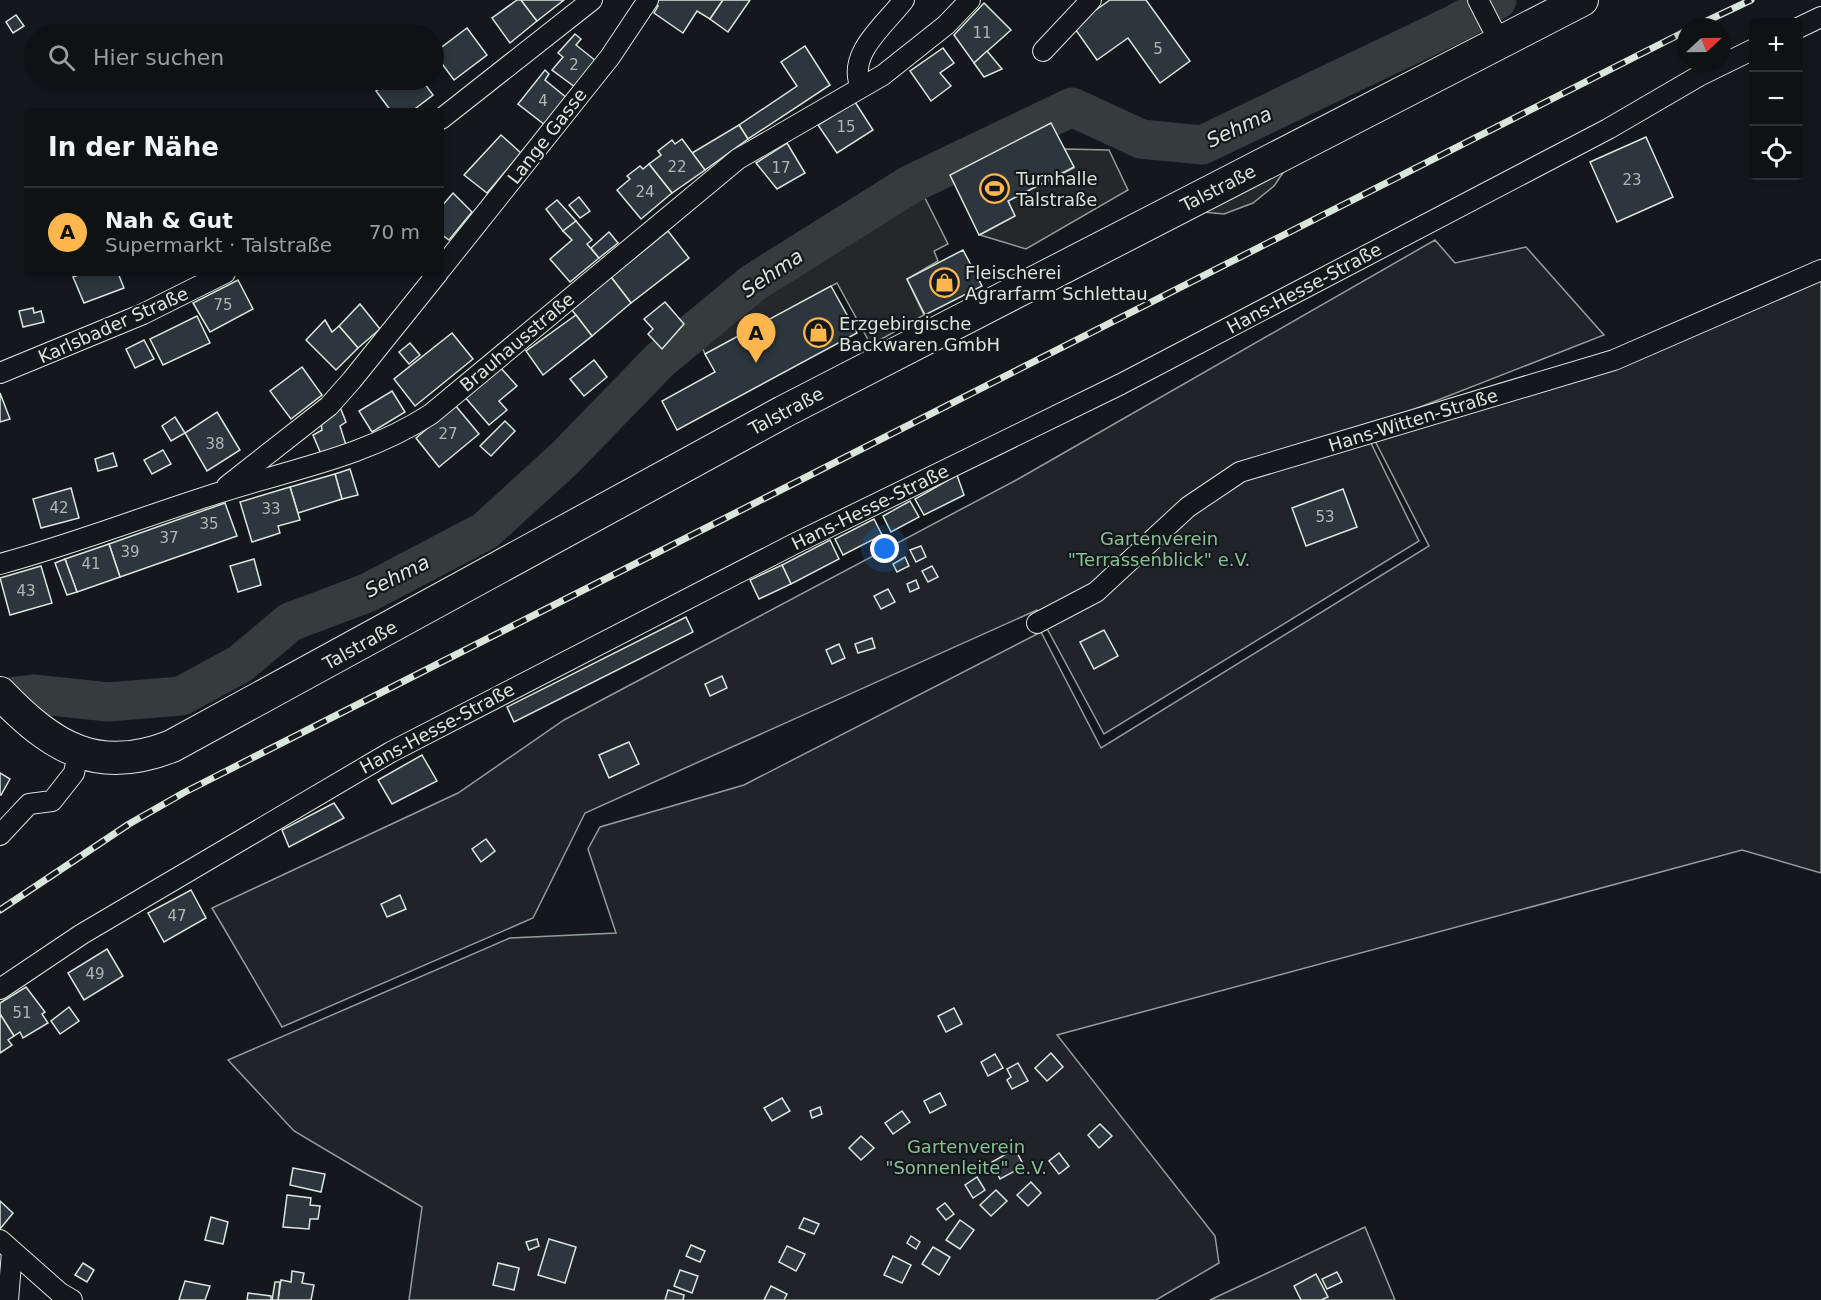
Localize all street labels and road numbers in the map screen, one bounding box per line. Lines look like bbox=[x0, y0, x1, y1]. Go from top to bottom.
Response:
street label: Lange Gasse bbox=[503, 84, 591, 188]
street label: Talstraße bbox=[1176, 160, 1259, 216]
street label: Hans-Hesse-Straße bbox=[1223, 238, 1385, 338]
street label: Karlsbader Straße bbox=[35, 283, 191, 367]
street label: Brauhausstraße bbox=[456, 288, 578, 396]
street label: Talstraße bbox=[744, 383, 827, 440]
street label: Hans-Witten-Straße bbox=[1326, 384, 1500, 456]
street label: Hans-Hesse-Straße bbox=[788, 460, 952, 554]
street label: Talstraße bbox=[318, 616, 401, 674]
street label: Hans-Hesse-Straße bbox=[356, 678, 518, 778]

